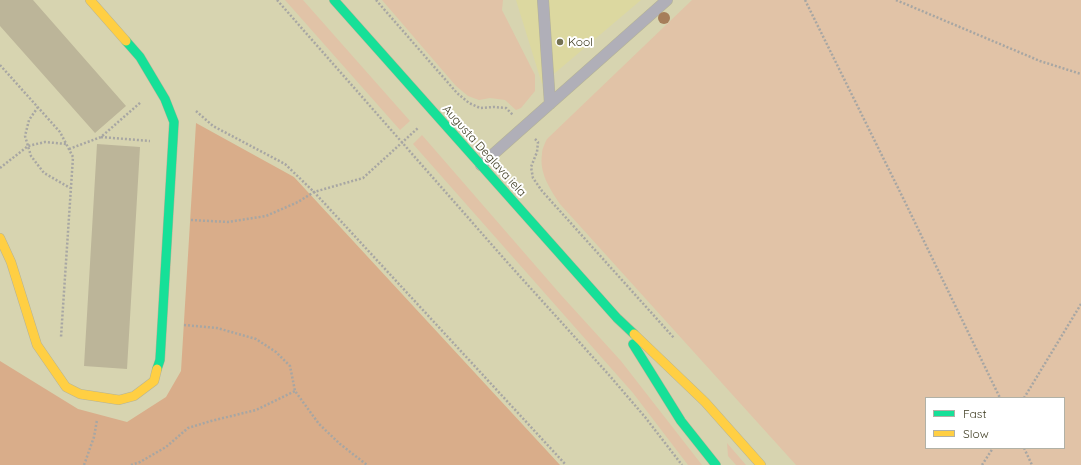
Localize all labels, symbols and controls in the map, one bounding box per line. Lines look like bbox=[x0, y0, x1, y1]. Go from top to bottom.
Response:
place label: Kool bbox=[568, 35, 593, 49]
marker: Kool bbox=[555, 37, 565, 47]
street label: Augusta Deglava iela bbox=[439, 102, 529, 200]
legend bbox=[925, 397, 1065, 449]
text: Fast bbox=[963, 406, 987, 421]
text: Slow bbox=[963, 426, 989, 441]

